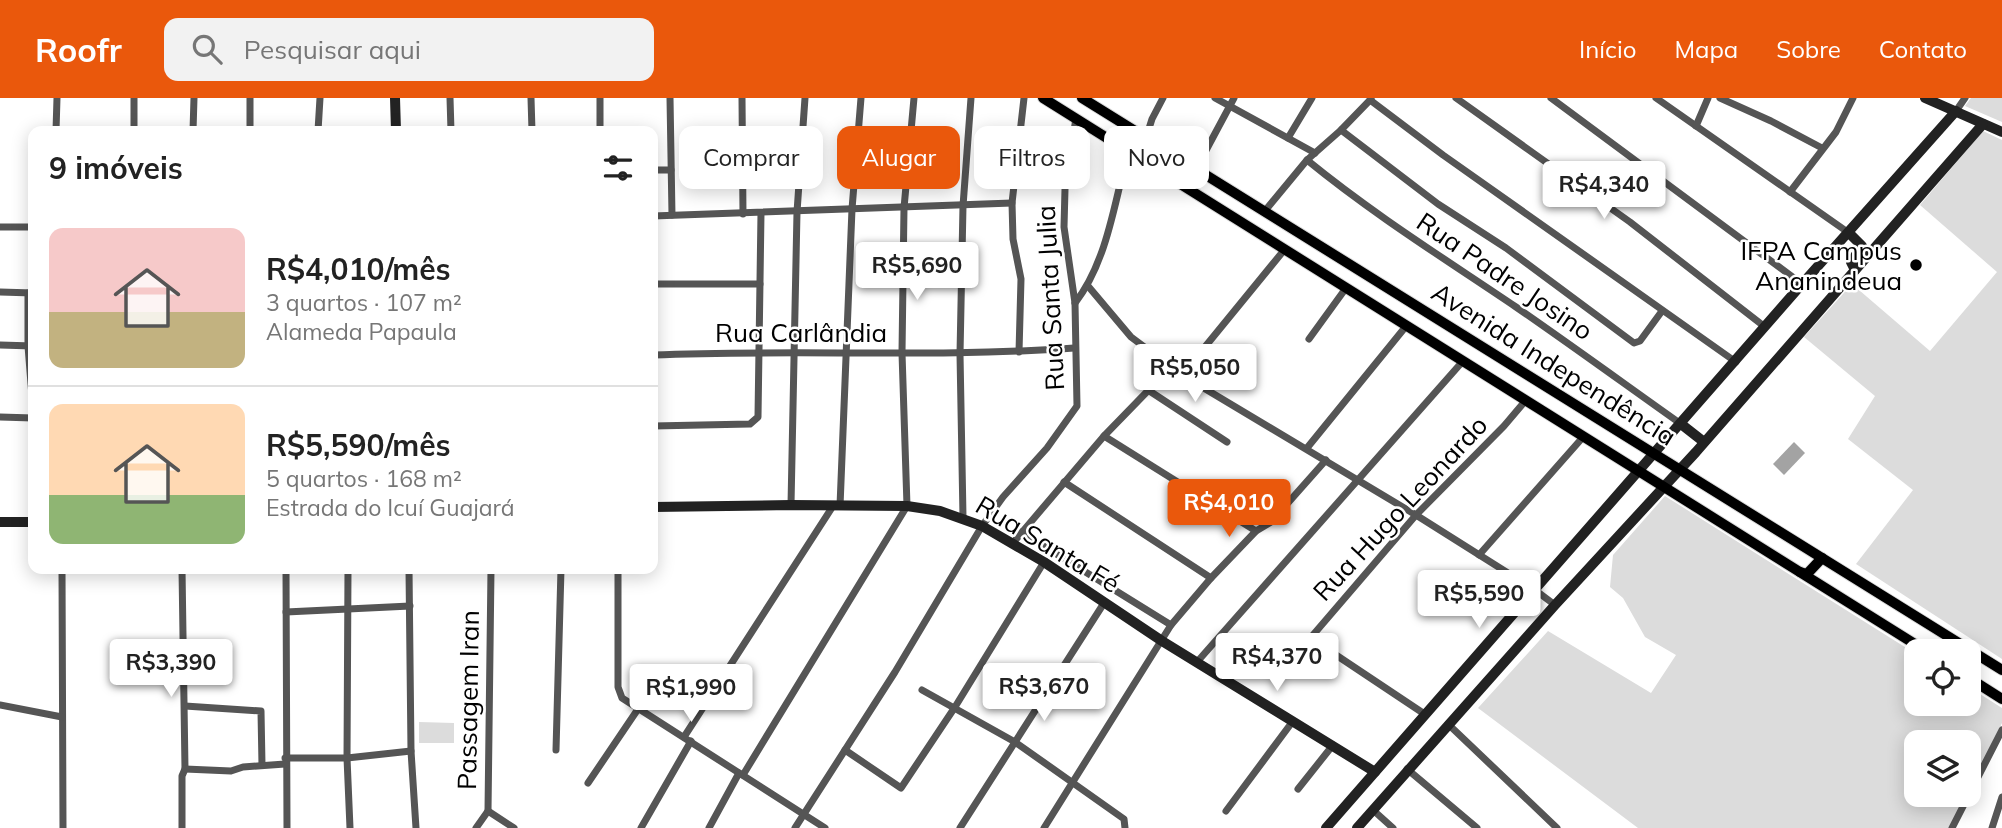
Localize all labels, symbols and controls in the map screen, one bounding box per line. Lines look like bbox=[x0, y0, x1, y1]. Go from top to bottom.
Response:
search box bbox=[164, 18, 654, 81]
text: Roofr bbox=[35, 29, 122, 70]
icon: search bbox=[188, 30, 226, 68]
text: Pesquisar aqui bbox=[244, 33, 421, 66]
text: Início bbox=[1579, 34, 1636, 64]
text: Mapa bbox=[1674, 34, 1738, 64]
text: Sobre bbox=[1776, 34, 1841, 64]
text: Contato bbox=[1879, 34, 1967, 64]
chip: Comprar bbox=[679, 126, 823, 189]
chip: Alugar bbox=[837, 126, 960, 189]
chip: Filtros bbox=[974, 126, 1090, 189]
chip: Novo bbox=[1104, 126, 1209, 189]
text: 9 imóveis bbox=[49, 149, 183, 187]
icon: filters bbox=[599, 149, 637, 187]
pin: R$4,340 bbox=[1539, 162, 1669, 221]
text: R$4,340 bbox=[1559, 169, 1649, 198]
street label: Rua Santa Julia bbox=[1029, 205, 1071, 391]
street label: Rua Padre Josino bbox=[1411, 205, 1599, 347]
place label: IFPA Campus Ananindeua bbox=[1740, 234, 1902, 297]
pin: R$5,690 bbox=[852, 242, 982, 302]
text: R$4,010/mês bbox=[266, 250, 451, 288]
text: R$5,690 bbox=[872, 250, 962, 279]
icon: home bbox=[105, 256, 189, 340]
marker: IFPA Campus Ananindeua bbox=[1908, 257, 1924, 273]
street label: Avenida Independência bbox=[1426, 275, 1682, 453]
text: 3 quartos · 107 m² bbox=[266, 288, 462, 317]
street label: Rua Carlândia bbox=[715, 316, 887, 349]
text: Alameda Papaula bbox=[266, 317, 457, 346]
pin: R$5,050 bbox=[1130, 344, 1260, 404]
text: R$5,050 bbox=[1150, 352, 1240, 381]
street label: Rua Hugo Leonardo bbox=[1306, 409, 1494, 607]
text: R$5,590/mês bbox=[266, 426, 451, 464]
icon: home bbox=[105, 432, 189, 516]
text: 5 quartos · 168 m² bbox=[266, 464, 462, 493]
pin: R$4,010 bbox=[1164, 480, 1294, 539]
text: R$4,010 bbox=[1184, 487, 1274, 516]
street label: Rua Santa Fé bbox=[970, 488, 1126, 600]
text: Estrada do Icuí Guajará bbox=[266, 493, 515, 522]
pin: R$5,590 bbox=[1414, 570, 1544, 630]
text: R$5,590 bbox=[1434, 578, 1524, 607]
street label: Passagem Iran bbox=[450, 610, 486, 790]
pin: R$4,370 bbox=[1212, 634, 1342, 693]
map controls bbox=[1904, 639, 1981, 807]
button: locate bbox=[1904, 639, 1981, 716]
pin: R$3,390 bbox=[106, 640, 236, 699]
text: R$4,370 bbox=[1232, 641, 1322, 670]
text: R$3,390 bbox=[126, 647, 216, 676]
pin: R$1,990 bbox=[626, 664, 756, 724]
pin: R$3,670 bbox=[979, 664, 1109, 723]
text: R$3,670 bbox=[999, 671, 1089, 700]
text: R$1,990 bbox=[646, 672, 736, 701]
button: layers bbox=[1904, 730, 1981, 807]

